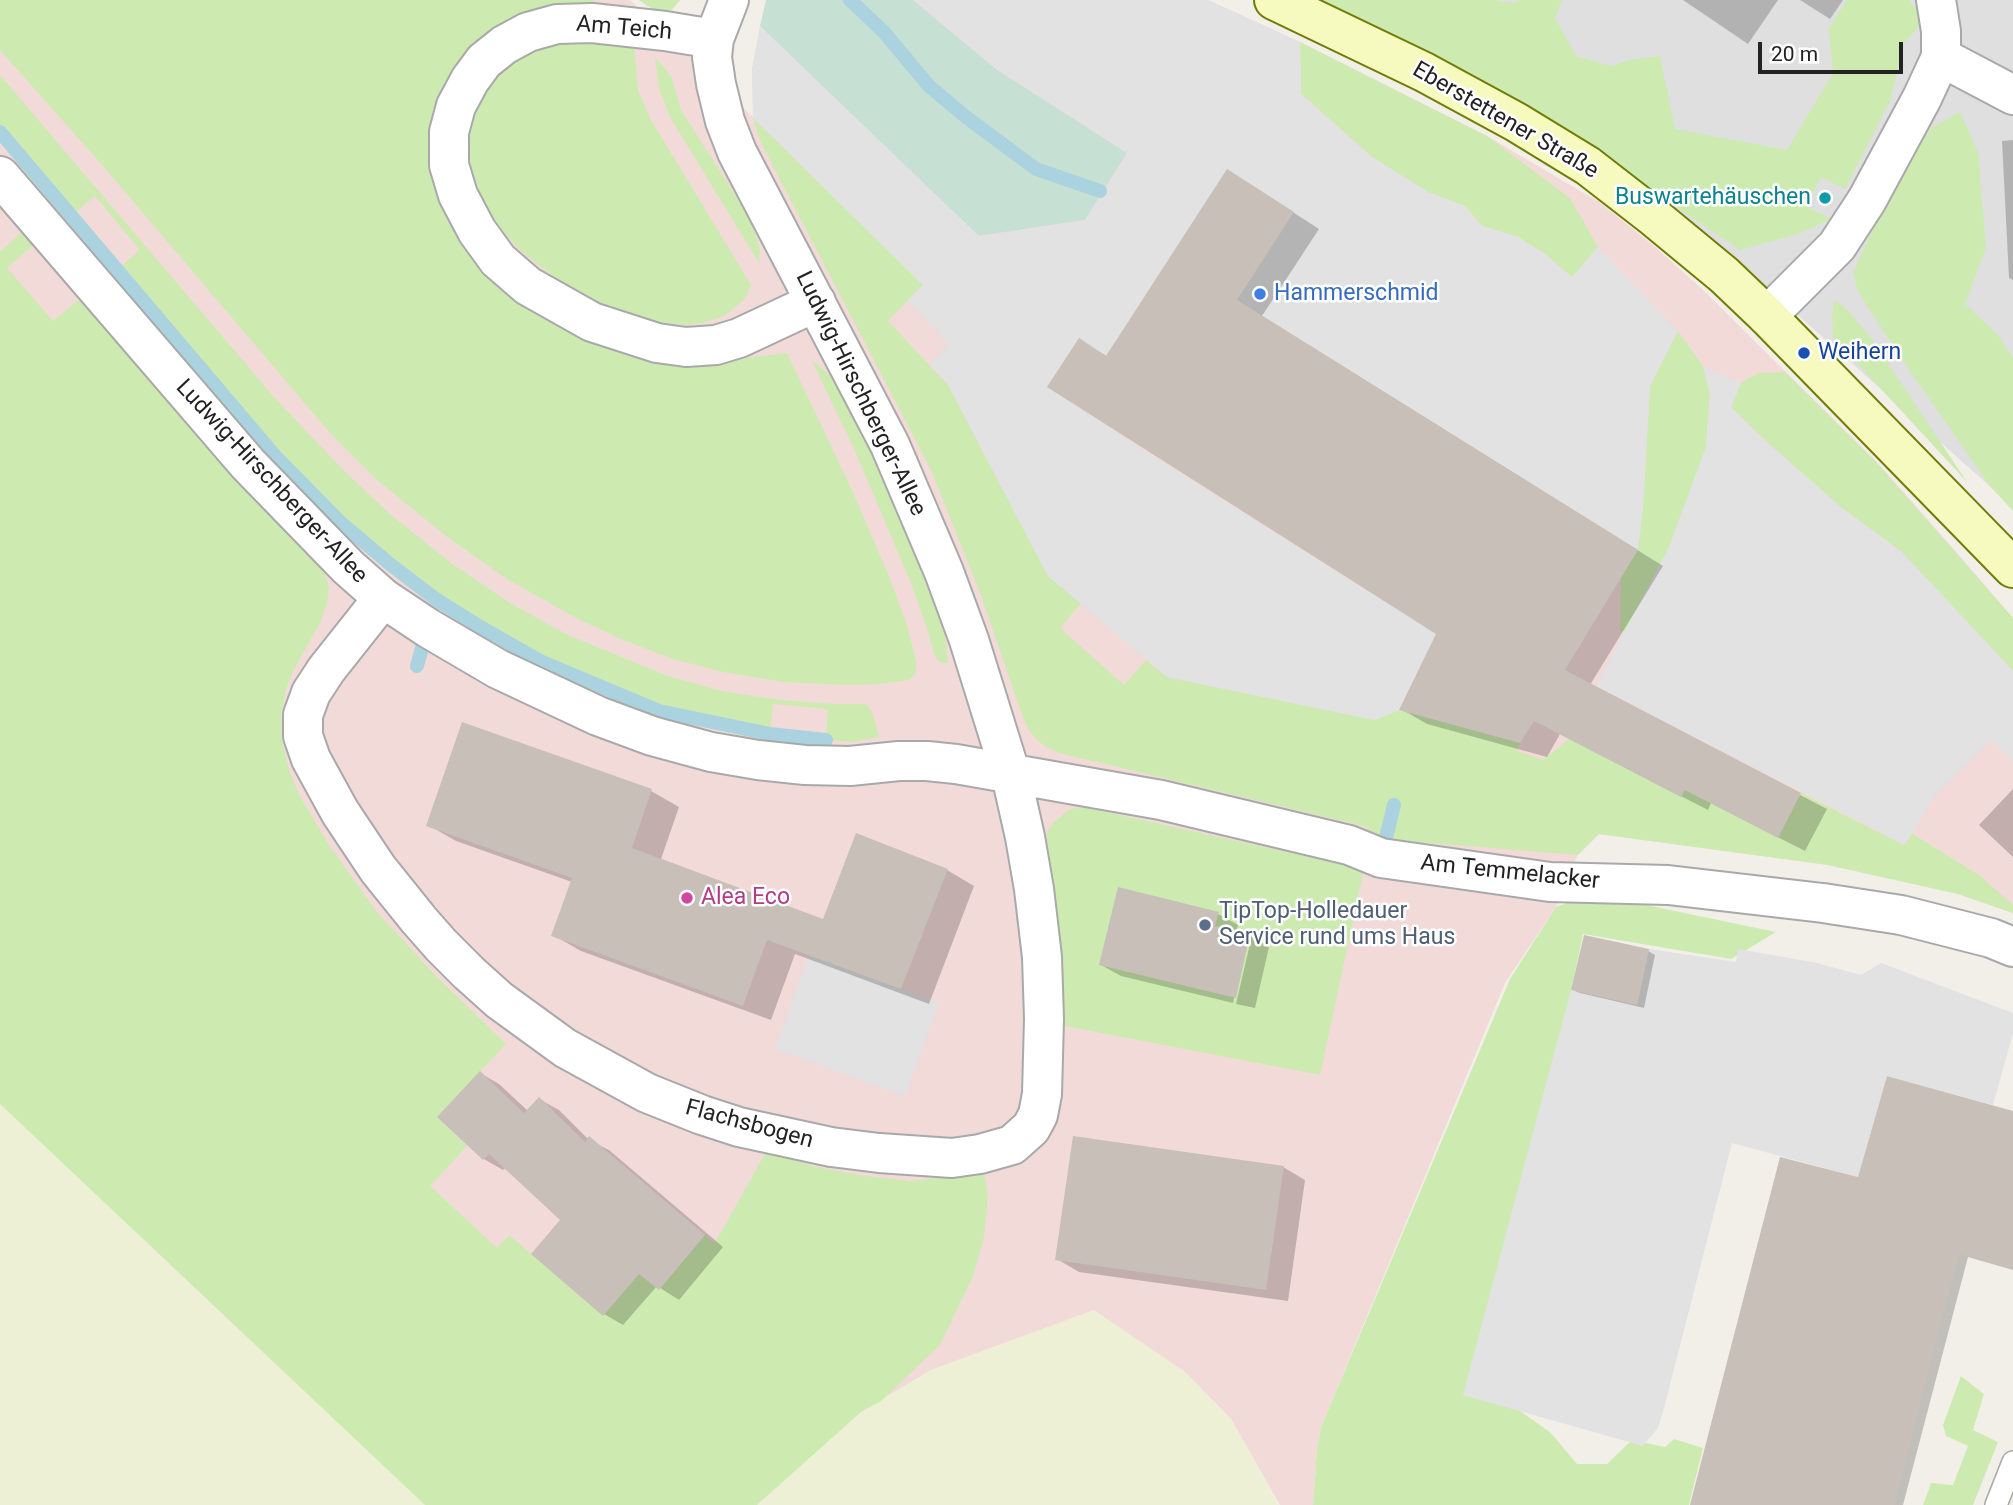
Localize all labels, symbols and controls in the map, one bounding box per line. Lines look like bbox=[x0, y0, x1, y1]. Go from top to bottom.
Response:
street label: Am Teich bbox=[575, 11, 673, 47]
scale bar bbox=[1761, 28, 1906, 72]
text: 20 m bbox=[1771, 42, 1818, 66]
street label: Eberstettener Straße bbox=[1407, 57, 1603, 185]
place label: Buswartehäuschen bbox=[1615, 184, 1811, 212]
marker: Buswartehäuschen bbox=[1817, 190, 1833, 206]
street label: Ludwig-Hirschberger-Allee bbox=[789, 267, 931, 521]
place label: Hammerschmid bbox=[1274, 280, 1439, 308]
marker: Hammerschmid bbox=[1252, 286, 1268, 302]
place label: Weihern bbox=[1818, 339, 1901, 367]
marker: Weihern bbox=[1796, 345, 1812, 361]
street label: Ludwig-Hirschberger-Allee bbox=[169, 374, 373, 590]
street label: Am Temmelacker bbox=[1419, 850, 1601, 896]
place label: Alea Eco bbox=[701, 884, 790, 912]
marker: Alea Eco bbox=[679, 890, 695, 906]
place label: TipTop-Holledauer Service rund ums Haus bbox=[1219, 898, 1455, 952]
marker: TipTop-Holledauer Service rund ums Haus bbox=[1197, 917, 1213, 933]
street label: Flachsbogen bbox=[682, 1095, 816, 1155]

